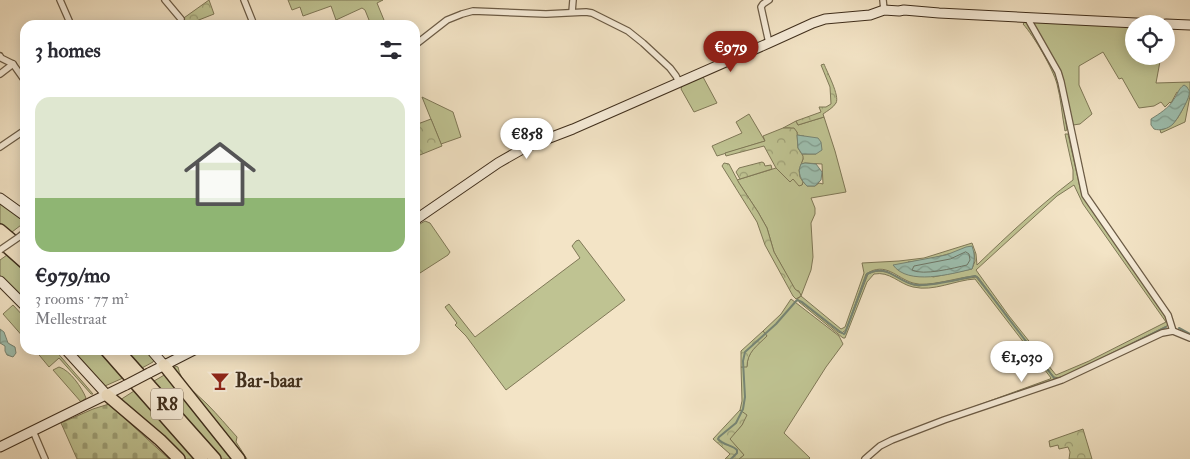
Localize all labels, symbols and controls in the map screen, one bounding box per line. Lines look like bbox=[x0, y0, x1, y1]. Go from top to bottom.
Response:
map controls bbox=[1125, 15, 1175, 65]
button: locate bbox=[1125, 15, 1175, 65]
pin: €979 bbox=[701, 30, 761, 73]
icon: filters bbox=[377, 36, 405, 64]
text: 3 homes bbox=[35, 37, 101, 64]
text: €979 bbox=[714, 37, 748, 57]
pin: €858 bbox=[497, 118, 557, 160]
text: €858 bbox=[511, 124, 543, 144]
icon: home bbox=[175, 129, 265, 219]
text: €979/mo bbox=[35, 262, 110, 289]
text: 3 rooms · 77 m² bbox=[35, 289, 129, 309]
text: Mellestraat bbox=[35, 309, 107, 329]
pin: €1,030 bbox=[981, 340, 1063, 383]
text: €1,030 bbox=[1001, 347, 1043, 367]
place label: Bar-baar bbox=[235, 369, 303, 393]
bar icon: Bar-baar bbox=[209, 370, 231, 392]
road number: R8 bbox=[151, 388, 183, 419]

